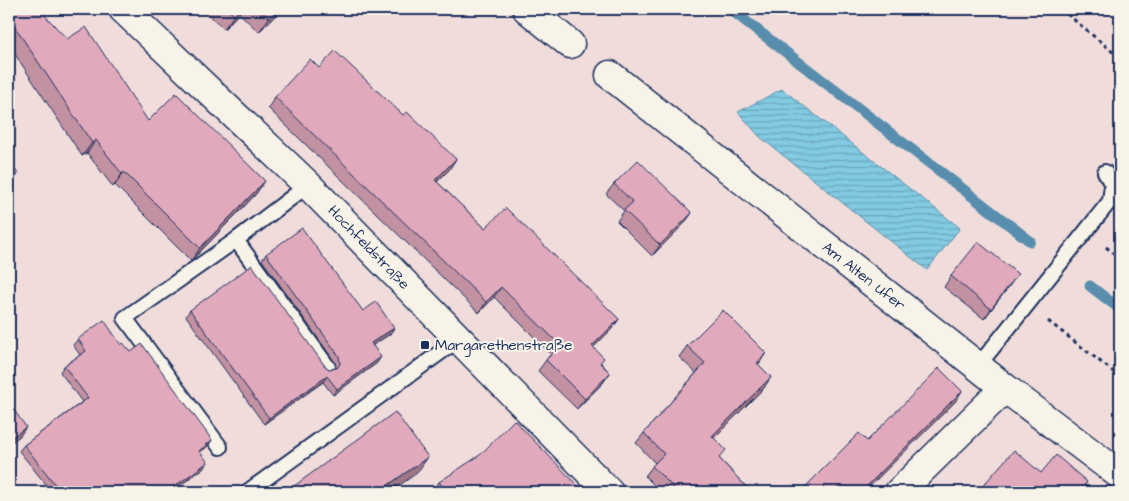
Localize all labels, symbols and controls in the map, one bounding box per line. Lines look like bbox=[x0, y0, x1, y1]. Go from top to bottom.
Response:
street label: Hochfeldstraße bbox=[323, 201, 414, 294]
street label: Am Alten Ufer bbox=[818, 237, 910, 316]
place label: Margarethenstraße bbox=[435, 335, 572, 357]
marker: Margarethenstraße bbox=[419, 339, 431, 351]

